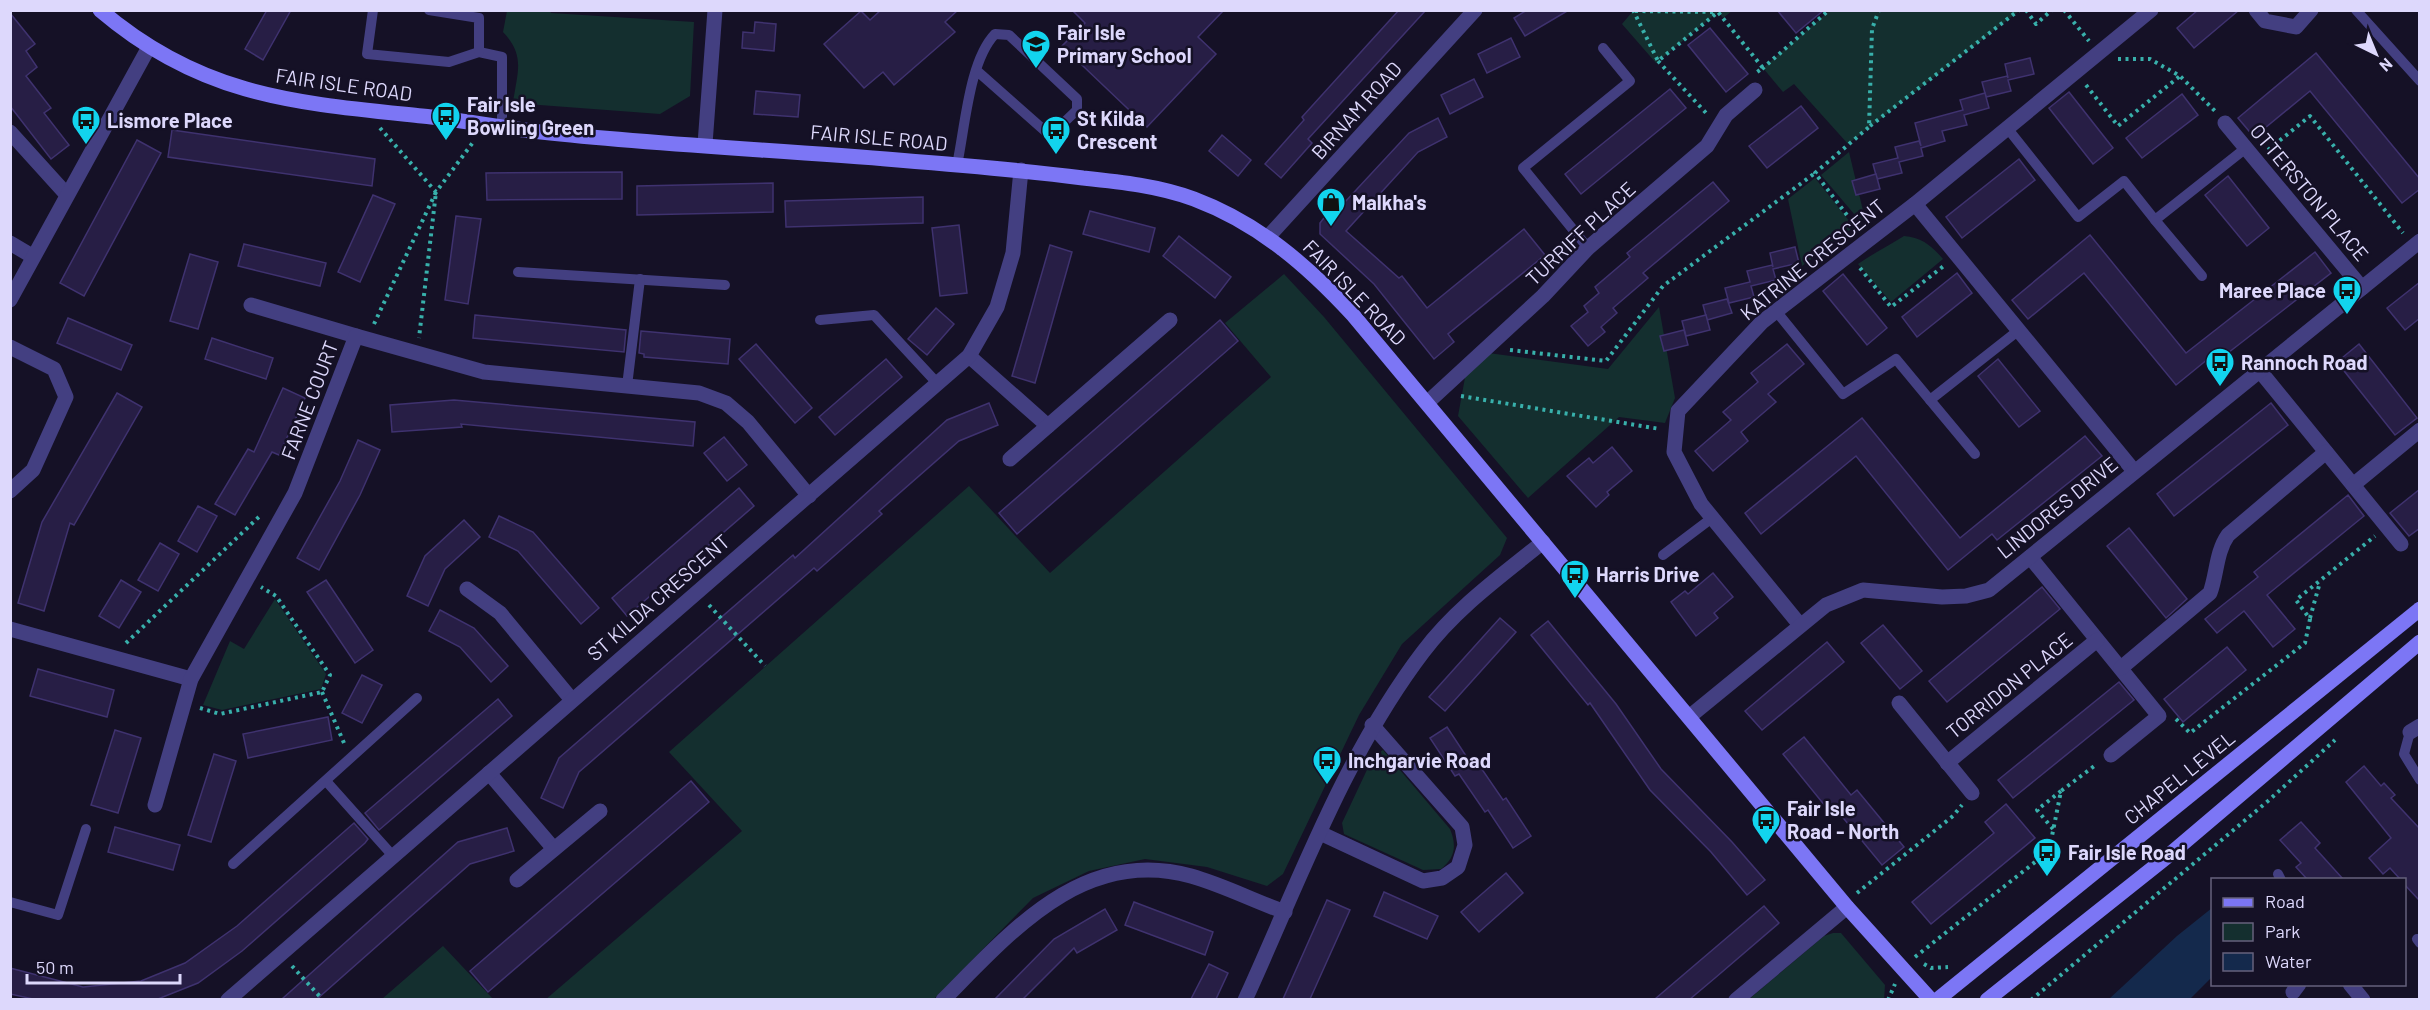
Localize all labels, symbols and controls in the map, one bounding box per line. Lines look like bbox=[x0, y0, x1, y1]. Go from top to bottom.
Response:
place label: Fair Isle Primary School bbox=[1057, 20, 1192, 67]
north arrow bbox=[2346, 24, 2406, 84]
school or university icon: Fair Isle Primary School bbox=[1020, 28, 1052, 70]
text: N bbox=[2376, 55, 2397, 76]
street label: BIRNAM ROAD bbox=[1306, 56, 1406, 164]
street label: FAIR ISLE ROAD bbox=[274, 63, 414, 105]
place label: Fair Isle Bowling Green bbox=[467, 92, 594, 139]
bus stop icon: Fair Isle Bowling Green bbox=[430, 100, 462, 142]
bus stop icon: Lismore Place bbox=[70, 104, 102, 146]
place label: St Kilda Crescent bbox=[1077, 106, 1157, 153]
place label: Lismore Place bbox=[107, 108, 233, 132]
bus stop icon: St Kilda Crescent bbox=[1040, 114, 1072, 156]
street label: FAIR ISLE ROAD bbox=[810, 119, 948, 155]
street label: OTTERSTON PLACE bbox=[2246, 119, 2374, 265]
street label: TURRIFF PLACE bbox=[1520, 176, 1640, 290]
shop icon: Malkha's bbox=[1315, 186, 1347, 228]
place label: Malkha's bbox=[1352, 190, 1426, 214]
street label: KATRINE CRESCENT bbox=[1735, 193, 1889, 325]
street label: FAIR ISLE ROAD bbox=[1299, 234, 1411, 350]
bus stop icon: Maree Place bbox=[2331, 274, 2363, 316]
place label: Maree Place bbox=[2219, 278, 2326, 302]
street label: FARNE COURT bbox=[275, 337, 343, 463]
bus stop icon: Rannoch Road bbox=[2204, 346, 2236, 388]
place label: Rannoch Road bbox=[2241, 350, 2368, 374]
street label: LINDORES DRIVE bbox=[1992, 451, 2122, 563]
street label: ST KILDA CRESCENT bbox=[582, 529, 734, 665]
bus stop icon: Harris Drive bbox=[1559, 558, 1591, 600]
place label: Harris Drive bbox=[1596, 562, 1699, 586]
street label: TORRIDON PLACE bbox=[1941, 627, 2077, 743]
street label: CHAPEL LEVEL bbox=[2119, 725, 2239, 829]
bus stop icon: Inchgarvie Road bbox=[1311, 744, 1343, 786]
place label: Inchgarvie Road bbox=[1348, 748, 1491, 772]
place label: Fair Isle Road - North bbox=[1787, 796, 1899, 843]
bus stop icon: Fair Isle Road - North bbox=[1750, 804, 1782, 846]
bus stop icon: Fair Isle Road bbox=[2031, 836, 2063, 878]
place label: Fair Isle Road bbox=[2068, 840, 2186, 864]
legend bbox=[2211, 878, 2406, 986]
text: Road bbox=[2265, 890, 2305, 912]
text: Park bbox=[2265, 920, 2300, 942]
scale bar bbox=[27, 947, 180, 985]
text: Water bbox=[2265, 950, 2312, 972]
text: 50 m bbox=[36, 956, 74, 978]

